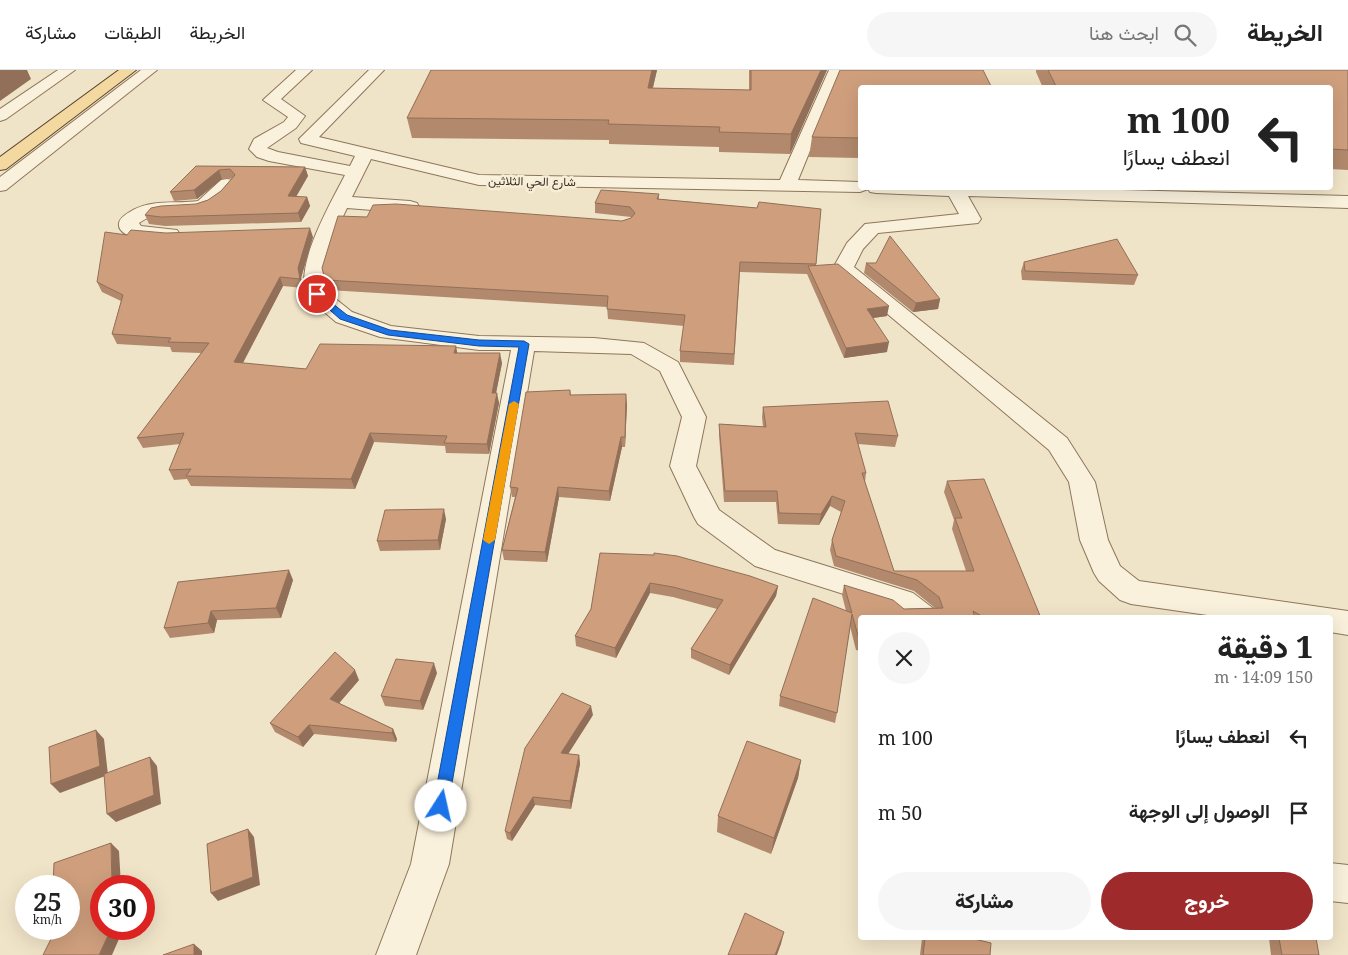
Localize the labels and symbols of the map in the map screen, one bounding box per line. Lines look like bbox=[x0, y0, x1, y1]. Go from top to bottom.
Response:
street label: شارع الحي الثلاثين bbox=[488, 172, 576, 192]
pin bbox=[296, 273, 338, 315]
position arrow bbox=[414, 779, 466, 831]
speed limit sign: 30 bbox=[90, 875, 155, 940]

